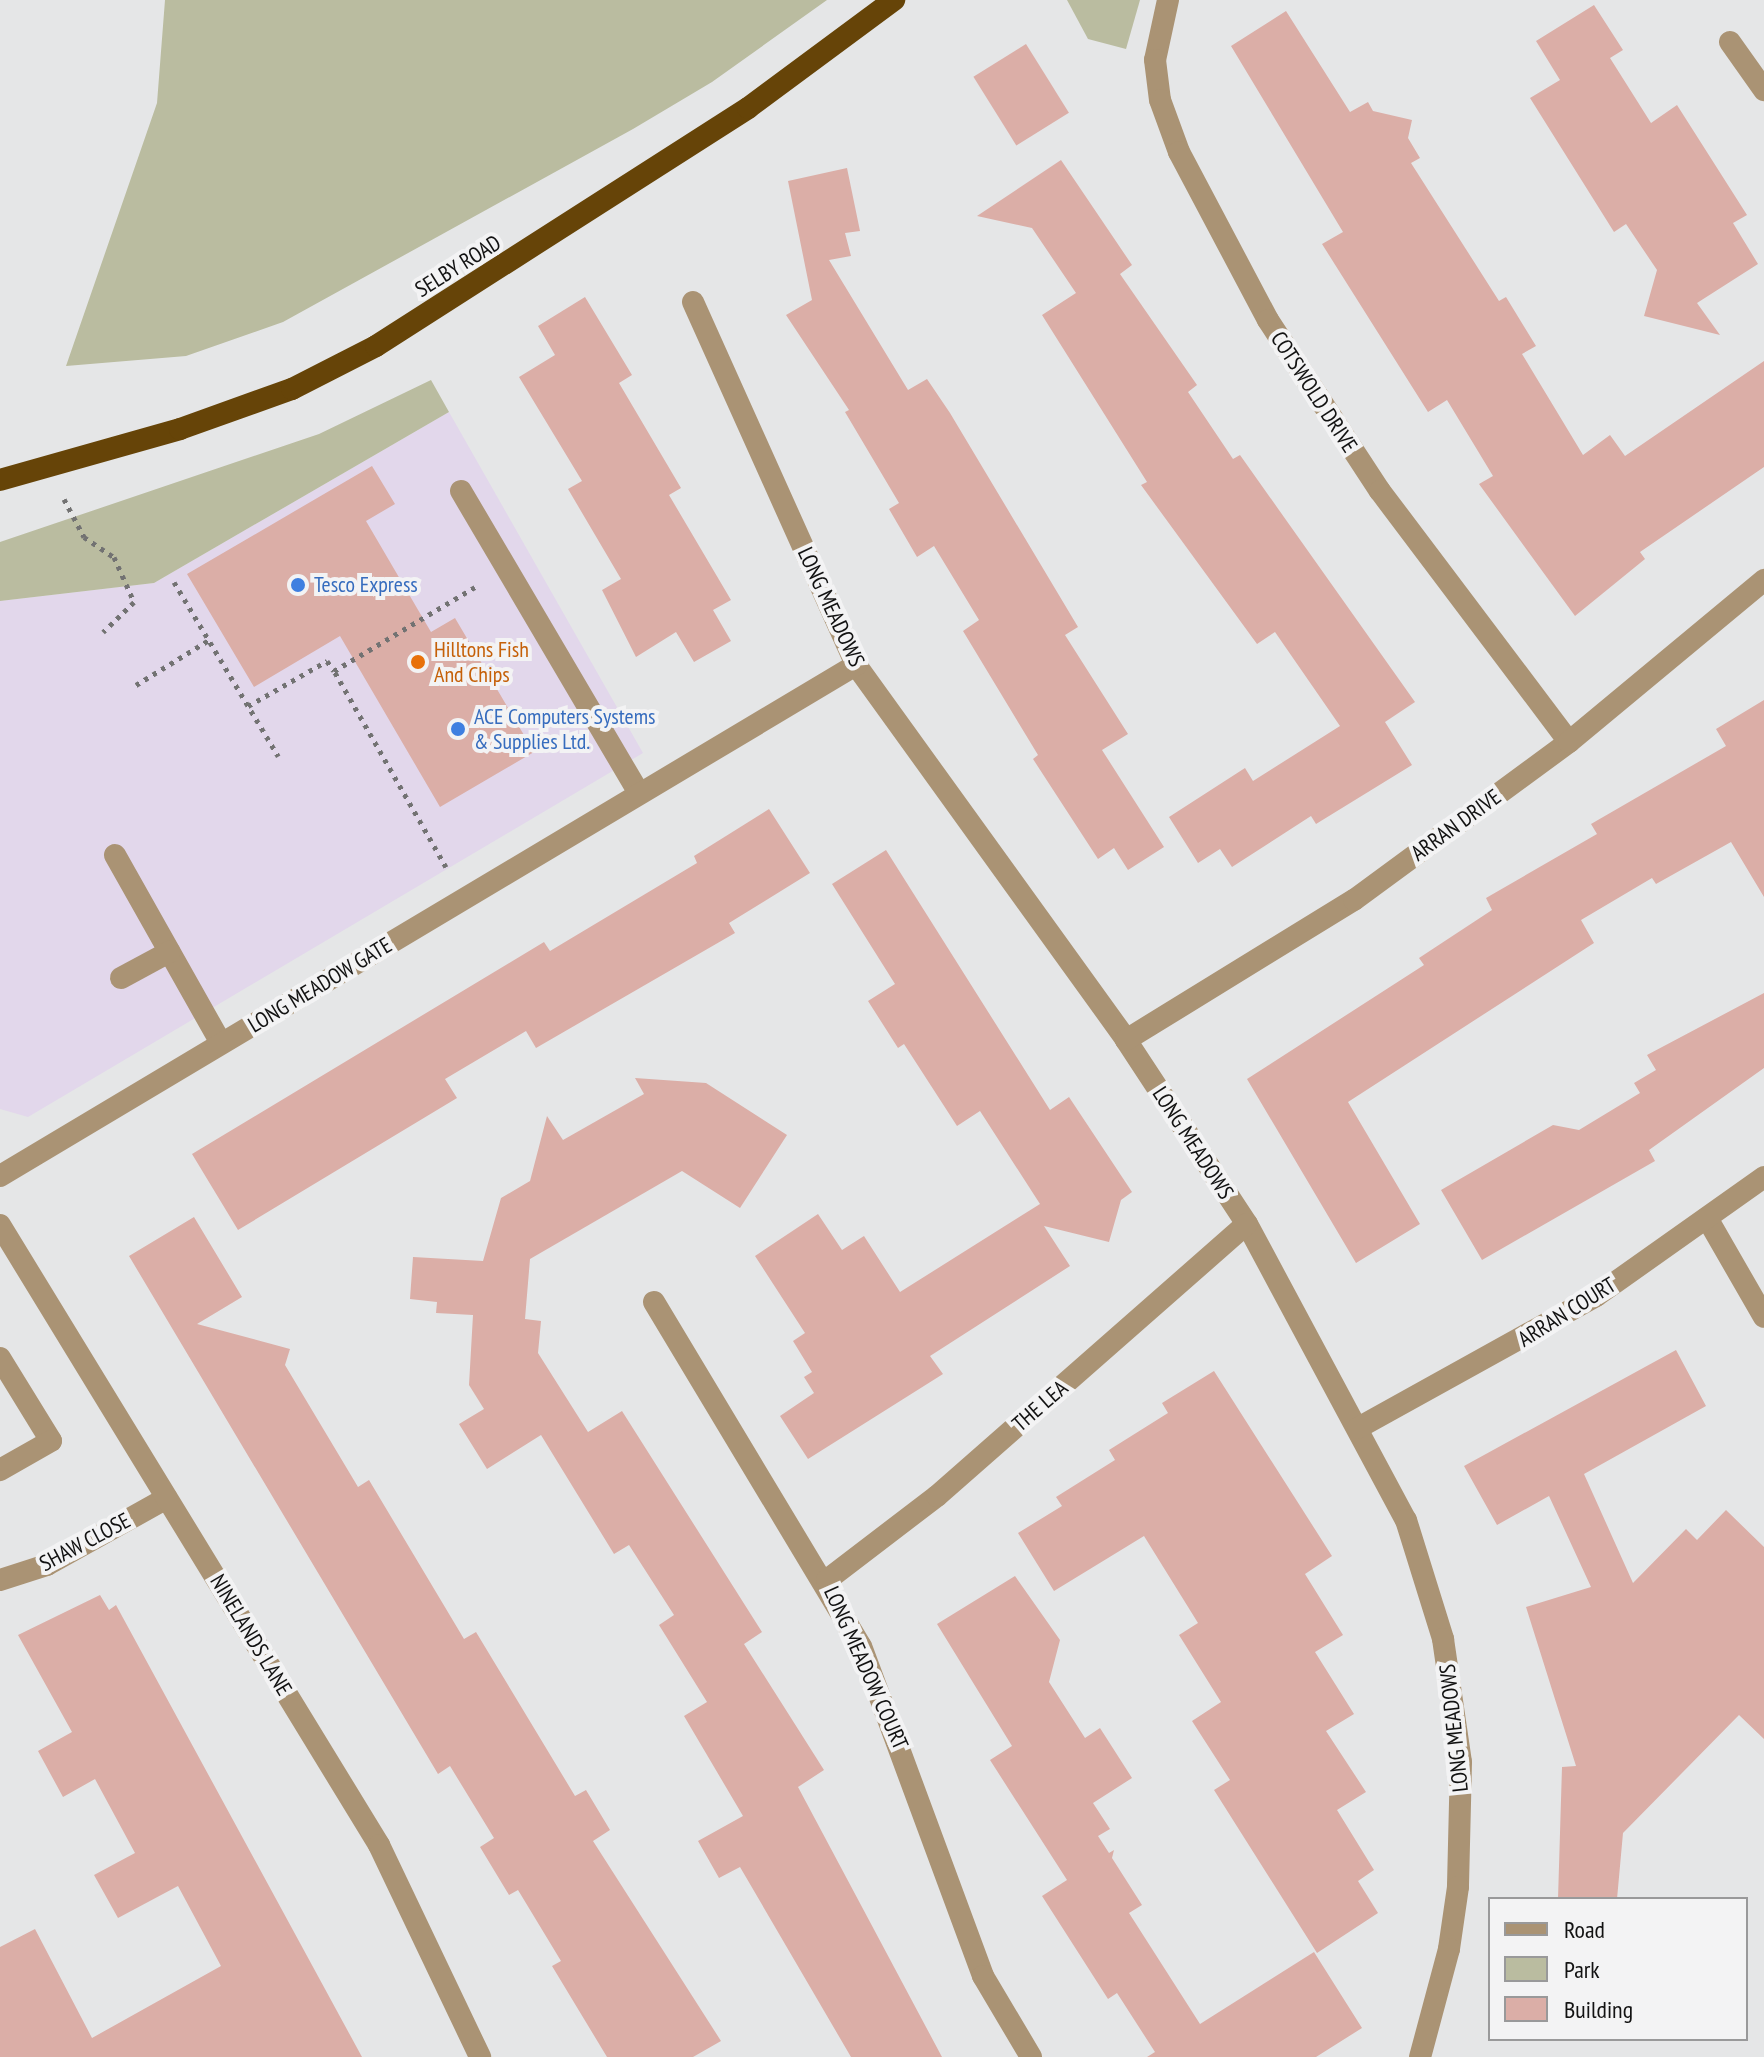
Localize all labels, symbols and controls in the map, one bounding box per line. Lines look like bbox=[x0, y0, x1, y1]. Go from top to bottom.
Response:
street label: SELBY ROAD bbox=[410, 229, 506, 303]
street label: COTSWOLD DRIVE bbox=[1265, 327, 1363, 457]
street label: LONG MEADOWS bbox=[792, 543, 870, 671]
place label: Tesco Express bbox=[314, 572, 418, 598]
marker: Tesco Express bbox=[289, 576, 307, 594]
place label: Hilltons Fish And Chips bbox=[434, 636, 529, 688]
marker: Hilltons Fish And Chips bbox=[409, 653, 427, 671]
place label: ACE Computers Systems & Supplies Ltd. bbox=[474, 703, 655, 754]
marker: ACE Computers Systems & Supplies Ltd. bbox=[449, 720, 467, 738]
street label: ARRAN DRIVE bbox=[1406, 784, 1506, 866]
street label: LONG MEADOW GATE bbox=[243, 932, 397, 1038]
street label: LONG MEADOWS bbox=[1147, 1082, 1239, 1204]
street label: ARRAN COURT bbox=[1513, 1272, 1621, 1352]
street label: THE LEA bbox=[1007, 1375, 1073, 1437]
street label: SHAW CLOSE bbox=[35, 1507, 135, 1577]
street label: NINELANDS LANE bbox=[205, 1570, 297, 1700]
street label: LONG MEADOW COURT bbox=[818, 1582, 914, 1754]
street label: LONG MEADOWS bbox=[1434, 1663, 1474, 1793]
legend bbox=[1488, 1897, 1748, 2041]
text: Road bbox=[1564, 1914, 1605, 1945]
text: Park bbox=[1564, 1954, 1600, 1985]
text: Building bbox=[1564, 1994, 1633, 2025]

